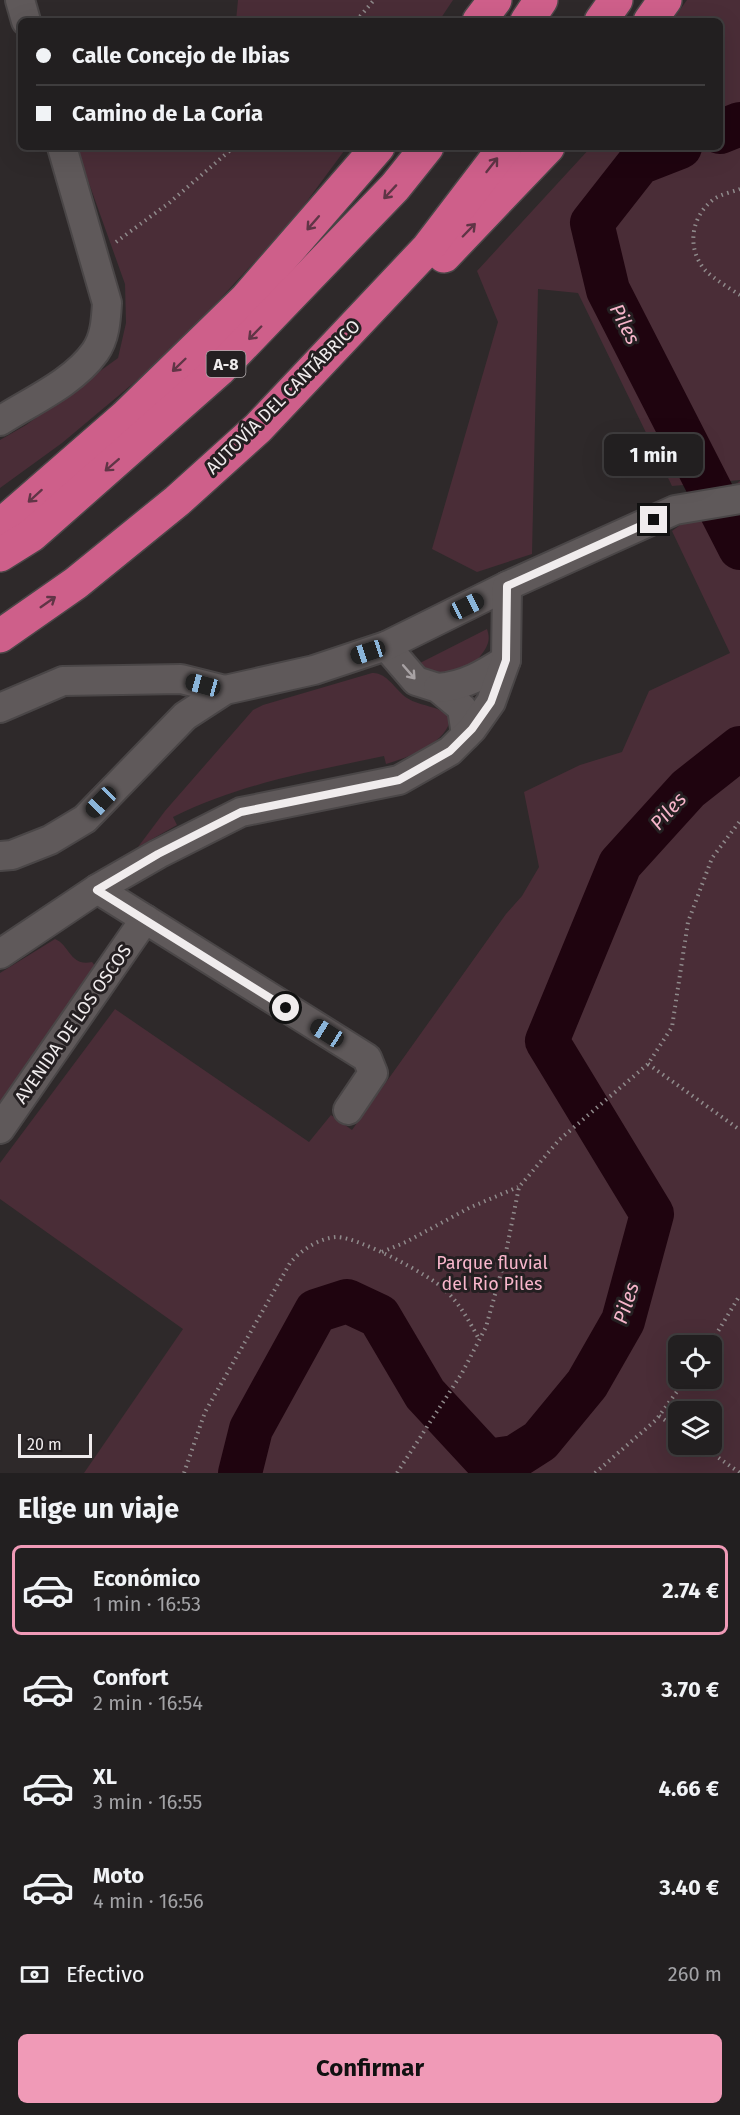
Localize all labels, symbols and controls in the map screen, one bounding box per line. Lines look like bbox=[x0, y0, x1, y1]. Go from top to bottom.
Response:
text: Calle Concejo de Ibias bbox=[72, 42, 290, 69]
text: Camino de La Coría bbox=[72, 100, 263, 127]
one-way arrow bbox=[485, 157, 498, 173]
one-way arrow bbox=[383, 185, 397, 200]
one-way arrow bbox=[306, 215, 319, 231]
one-way arrow bbox=[462, 223, 476, 238]
water label: Piles bbox=[605, 300, 645, 348]
street label: AUTOVÍA DEL CANTÁBRICO bbox=[201, 315, 365, 479]
one-way arrow bbox=[249, 325, 263, 340]
road number: A-8 bbox=[206, 351, 246, 377]
one-way arrow bbox=[171, 357, 186, 372]
callout: 1 min bbox=[604, 433, 704, 475]
text: 1 min bbox=[629, 443, 678, 467]
one-way arrow bbox=[105, 458, 120, 472]
one-way arrow bbox=[28, 489, 43, 503]
route end bbox=[640, 506, 667, 533]
car bbox=[447, 590, 487, 622]
one-way arrow bbox=[39, 596, 55, 609]
car bbox=[348, 638, 388, 666]
one-way arrow bbox=[402, 664, 416, 679]
car bbox=[183, 672, 223, 698]
car bbox=[82, 783, 120, 821]
water label: Piles bbox=[645, 787, 691, 835]
street label: AVENIDA DE LOS OSCOS bbox=[10, 940, 136, 1108]
route start bbox=[272, 994, 299, 1021]
car bbox=[307, 1016, 347, 1050]
park label: Parque fluvial del Rio Piles bbox=[436, 1252, 548, 1295]
water label: Piles bbox=[608, 1279, 644, 1327]
map controls bbox=[668, 1335, 722, 1455]
button: locate bbox=[668, 1335, 722, 1389]
button: layers bbox=[668, 1401, 722, 1455]
scale bar bbox=[18, 1431, 92, 1458]
text: 20 m bbox=[27, 1435, 62, 1454]
text: Elige un viaje bbox=[18, 1493, 179, 1525]
icon: car bbox=[21, 1563, 75, 1617]
text: Económico bbox=[93, 1565, 200, 1592]
text: 2.74 € bbox=[662, 1577, 719, 1604]
text: 1 min · 16:53 bbox=[93, 1592, 201, 1616]
icon: car bbox=[21, 1662, 75, 1716]
text: Confort bbox=[93, 1664, 169, 1691]
text: 3.70 € bbox=[661, 1676, 719, 1703]
text: 2 min · 16:54 bbox=[93, 1691, 203, 1715]
icon: car bbox=[21, 1761, 75, 1815]
text: XL bbox=[93, 1763, 117, 1790]
text: 4.66 € bbox=[658, 1775, 719, 1802]
text: 3 min · 16:55 bbox=[93, 1790, 202, 1814]
icon: car bbox=[21, 1860, 75, 1914]
text: Moto bbox=[93, 1862, 144, 1889]
text: 3.40 € bbox=[659, 1874, 719, 1901]
text: 4 min · 16:56 bbox=[93, 1889, 204, 1913]
icon: cash bbox=[18, 1958, 51, 1991]
text: Efectivo bbox=[66, 1961, 145, 1988]
text: 260 m bbox=[668, 1962, 722, 1986]
button: Confirmar bbox=[18, 2034, 722, 2103]

